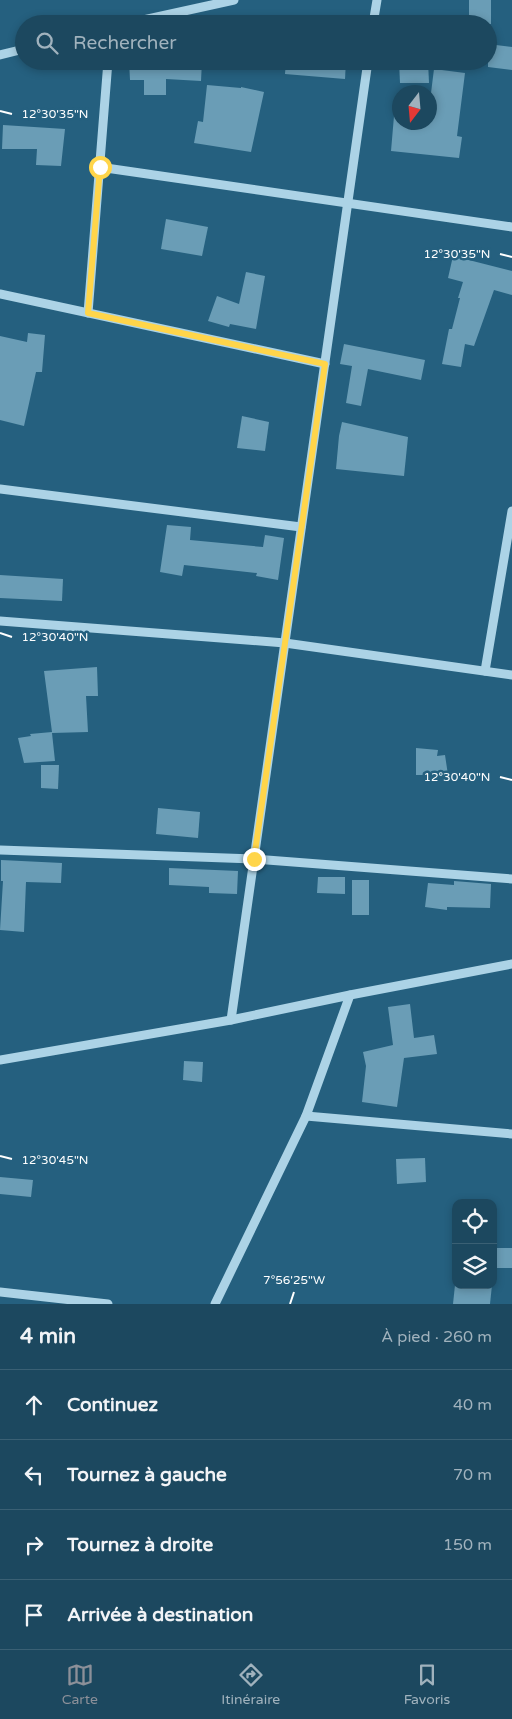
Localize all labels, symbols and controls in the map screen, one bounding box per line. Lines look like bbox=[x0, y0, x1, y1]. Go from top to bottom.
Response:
search box bbox=[15, 15, 497, 70]
icon: search bbox=[33, 29, 61, 57]
text: Rechercher bbox=[73, 32, 176, 54]
north arrow bbox=[392, 85, 437, 130]
text: 12°30'35"N bbox=[22, 107, 89, 121]
route start bbox=[89, 156, 112, 179]
text: 12°30'35"N bbox=[424, 247, 491, 261]
text: 12°30'40"N bbox=[22, 630, 89, 644]
text: 12°30'40"N bbox=[424, 770, 491, 784]
route end bbox=[243, 848, 266, 871]
text: 12°30'45"N bbox=[22, 1153, 89, 1167]
map controls bbox=[452, 1199, 497, 1289]
button: locate bbox=[452, 1199, 497, 1244]
button: layers bbox=[452, 1244, 497, 1289]
text: 7°56'25"W bbox=[263, 1273, 325, 1287]
text: 4 min bbox=[20, 1324, 76, 1349]
text: À pied · 260 m bbox=[381, 1327, 492, 1347]
icon: ahead bbox=[20, 1391, 48, 1419]
text: Continuez bbox=[67, 1394, 158, 1416]
text: 40 m bbox=[453, 1395, 492, 1415]
icon: left bbox=[20, 1461, 48, 1489]
text: Tournez à gauche bbox=[67, 1464, 227, 1486]
text: 70 m bbox=[453, 1465, 492, 1485]
icon: right bbox=[20, 1531, 48, 1559]
text: Tournez à droite bbox=[67, 1534, 213, 1556]
text: 150 m bbox=[443, 1535, 492, 1555]
icon: arrive bbox=[20, 1601, 48, 1629]
text: Arrivée à destination bbox=[67, 1604, 253, 1626]
tab: Carte bbox=[62, 1661, 98, 1708]
tab: Itinéraire bbox=[221, 1661, 280, 1708]
tab: Favoris bbox=[404, 1661, 450, 1708]

